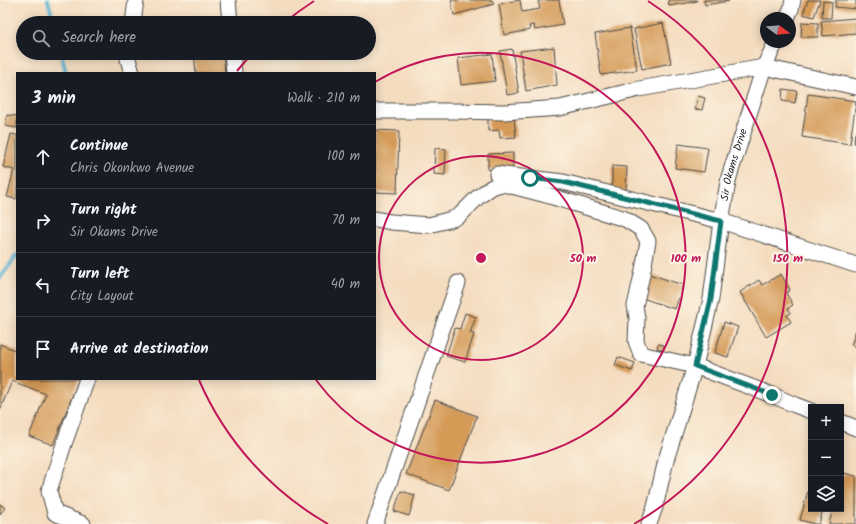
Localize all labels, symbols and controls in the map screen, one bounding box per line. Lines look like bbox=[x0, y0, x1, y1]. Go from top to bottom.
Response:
north arrow bbox=[760, 12, 796, 48]
search box bbox=[16, 16, 376, 60]
text: Search here bbox=[62, 26, 136, 50]
icon: search bbox=[30, 27, 52, 49]
text: 3 min bbox=[32, 85, 76, 112]
text: Walk · 210 m bbox=[287, 88, 360, 109]
street label: Sir Okams Drive bbox=[716, 126, 753, 202]
text: Continue bbox=[70, 134, 128, 158]
icon: ahead bbox=[32, 146, 54, 168]
text: 100 m bbox=[327, 146, 360, 167]
text: Chris Okonkwo Avenue bbox=[70, 158, 194, 179]
route start bbox=[521, 169, 539, 187]
text: Turn right bbox=[70, 198, 137, 222]
icon: right bbox=[32, 210, 54, 232]
text: 70 m bbox=[332, 210, 360, 231]
text: Sir Okams Drive bbox=[70, 222, 158, 243]
text: 50 m bbox=[569, 249, 597, 268]
text: 100 m bbox=[671, 249, 701, 268]
text: 150 m bbox=[773, 249, 803, 268]
centre of rings bbox=[474, 251, 488, 265]
text: Turn left bbox=[70, 262, 130, 286]
icon: left bbox=[32, 274, 54, 296]
text: 40 m bbox=[331, 274, 360, 295]
text: City Layout bbox=[70, 286, 134, 307]
text: Arrive at destination bbox=[70, 337, 209, 361]
icon: arrive bbox=[32, 338, 54, 360]
route end bbox=[763, 386, 781, 404]
map controls bbox=[808, 404, 844, 512]
button: + bbox=[808, 404, 844, 440]
button: − bbox=[808, 440, 844, 476]
button: layers bbox=[808, 476, 844, 512]

